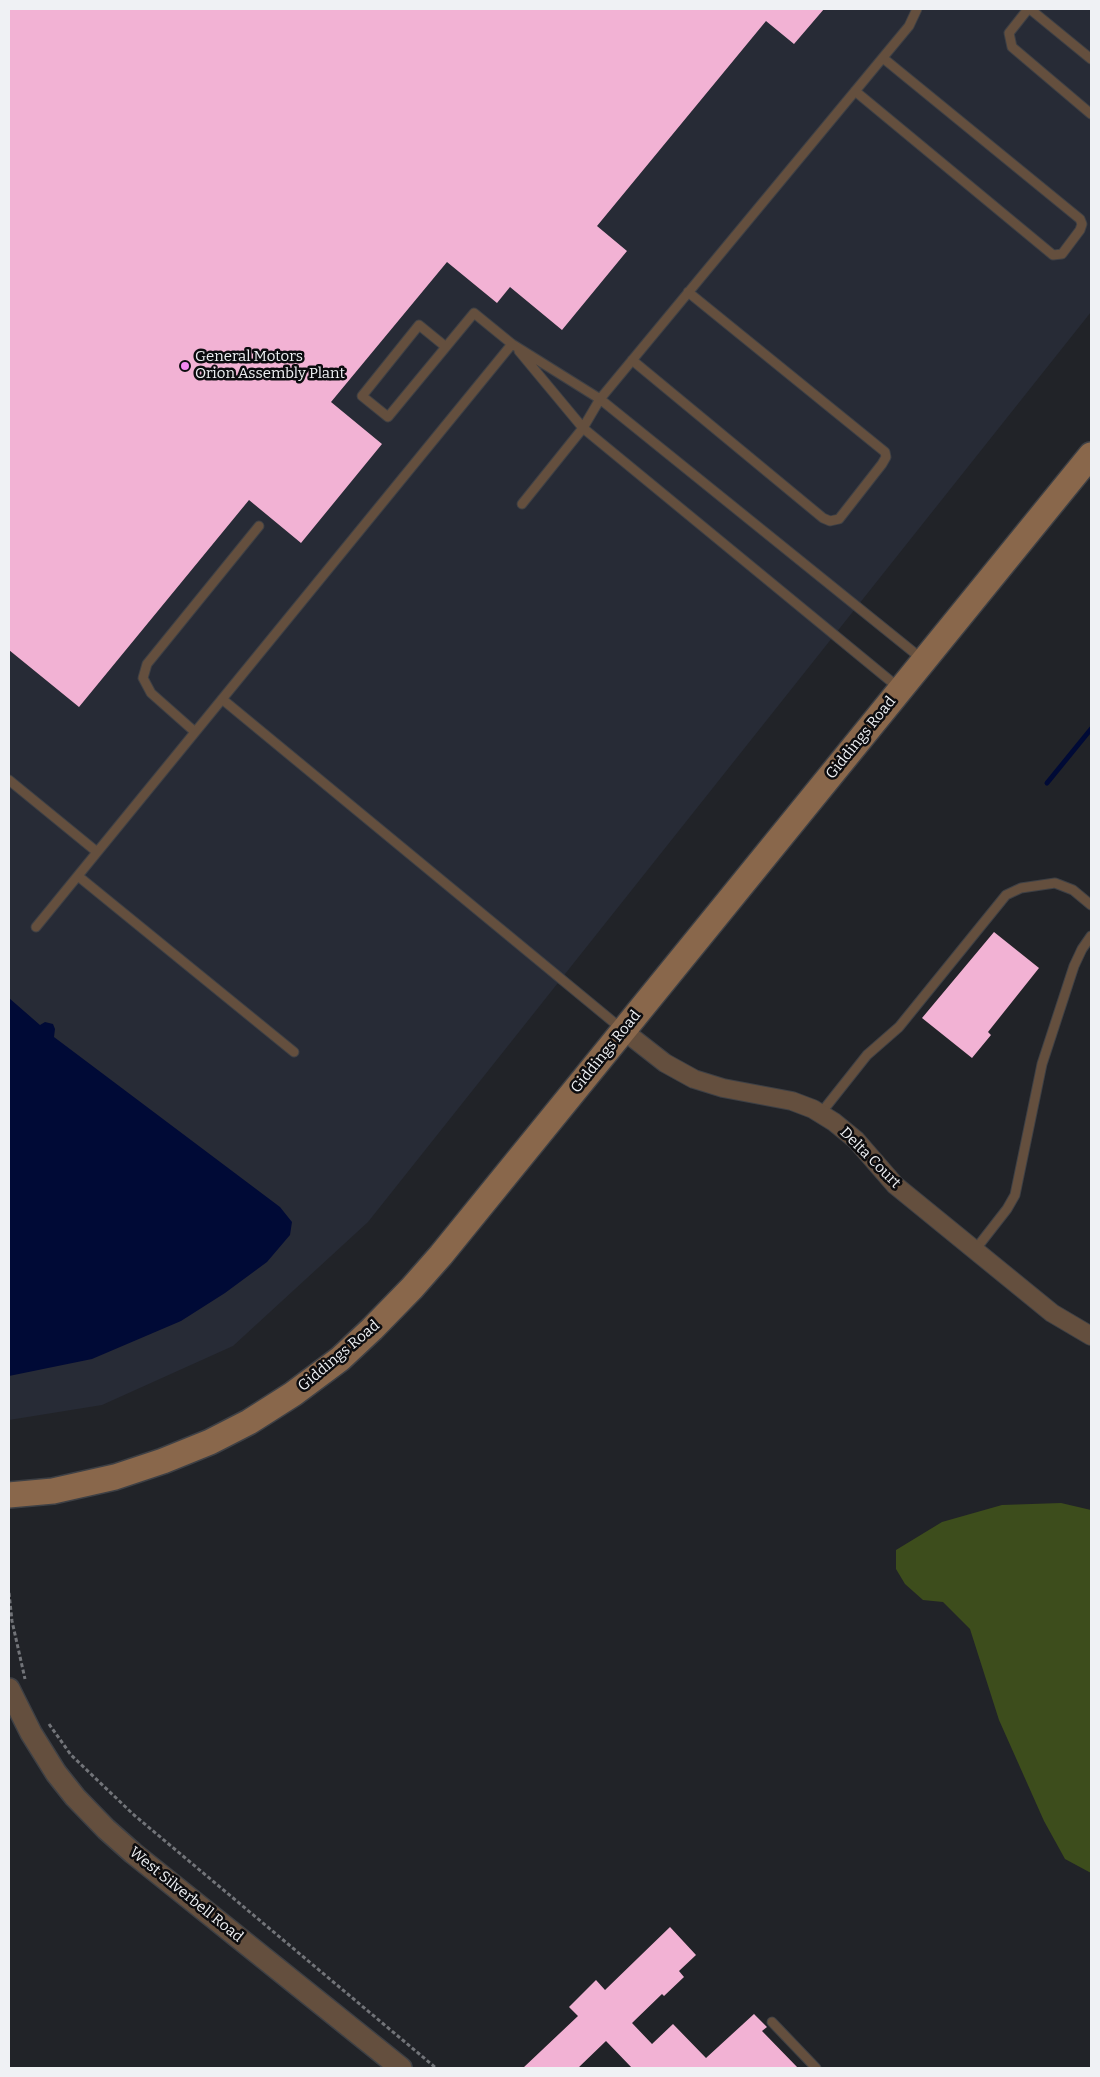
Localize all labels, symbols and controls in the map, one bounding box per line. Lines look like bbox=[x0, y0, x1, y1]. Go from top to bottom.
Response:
place label: General Motors Orion Assembly Plant bbox=[195, 348, 345, 383]
marker: General Motors Orion Assembly Plant bbox=[179, 360, 191, 372]
street label: Giddings Road bbox=[822, 693, 900, 783]
street label: Giddings Road bbox=[567, 1007, 645, 1097]
street label: Delta Court bbox=[836, 1124, 904, 1192]
street label: Giddings Road bbox=[295, 1317, 383, 1395]
street label: West Silverbell Road bbox=[126, 1844, 246, 1946]

